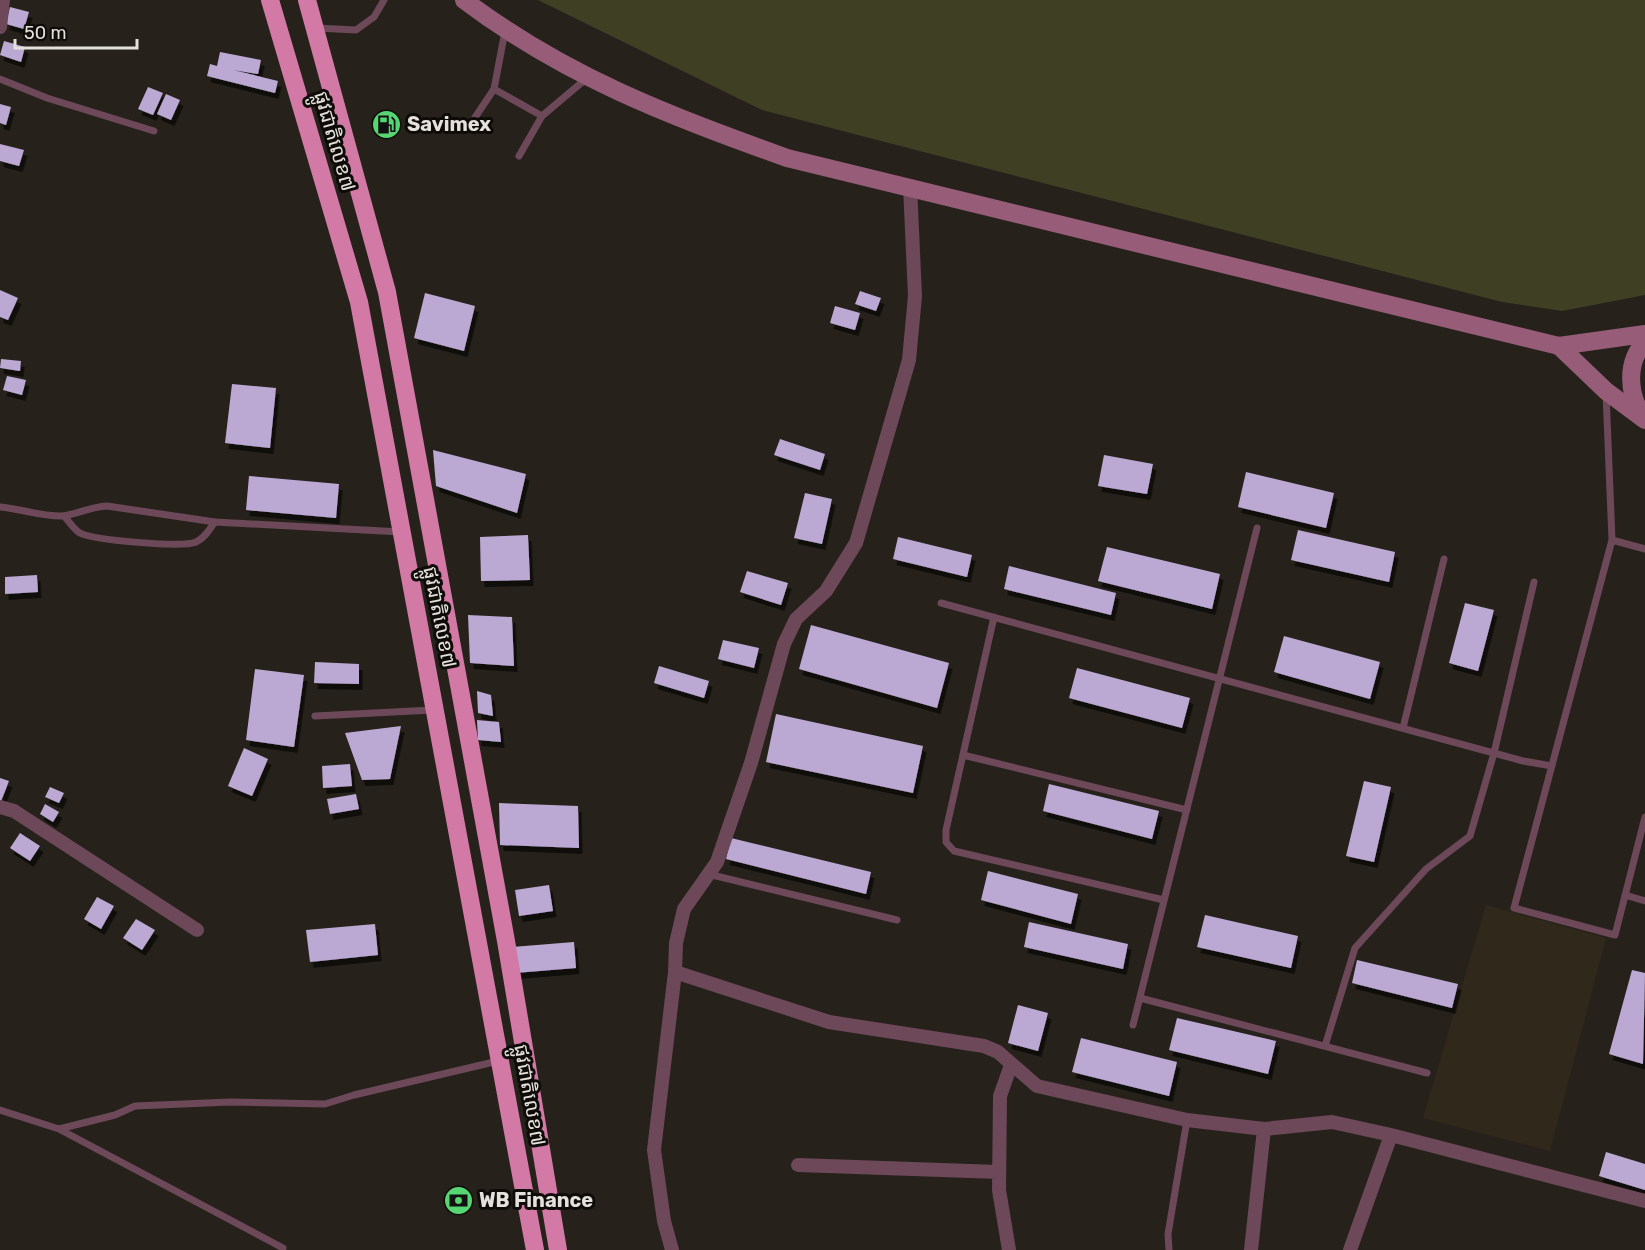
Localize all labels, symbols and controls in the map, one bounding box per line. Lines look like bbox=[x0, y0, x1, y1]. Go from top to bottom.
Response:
scale bar bbox=[15, 12, 136, 50]
text: 50 m bbox=[24, 22, 67, 44]
street label: ផ្លូវជាតិលេខ៧ bbox=[303, 88, 361, 196]
fuel station icon: Savimex bbox=[370, 108, 402, 140]
place label: Savimex bbox=[407, 112, 491, 136]
street label: ផ្លូវជាតិលេខ៧ bbox=[412, 564, 462, 671]
street label: ផ្លូវជាតិលេខ៧ bbox=[502, 1042, 551, 1149]
bank icon: WB Finance bbox=[442, 1184, 474, 1216]
place label: WB Finance bbox=[479, 1188, 593, 1212]

